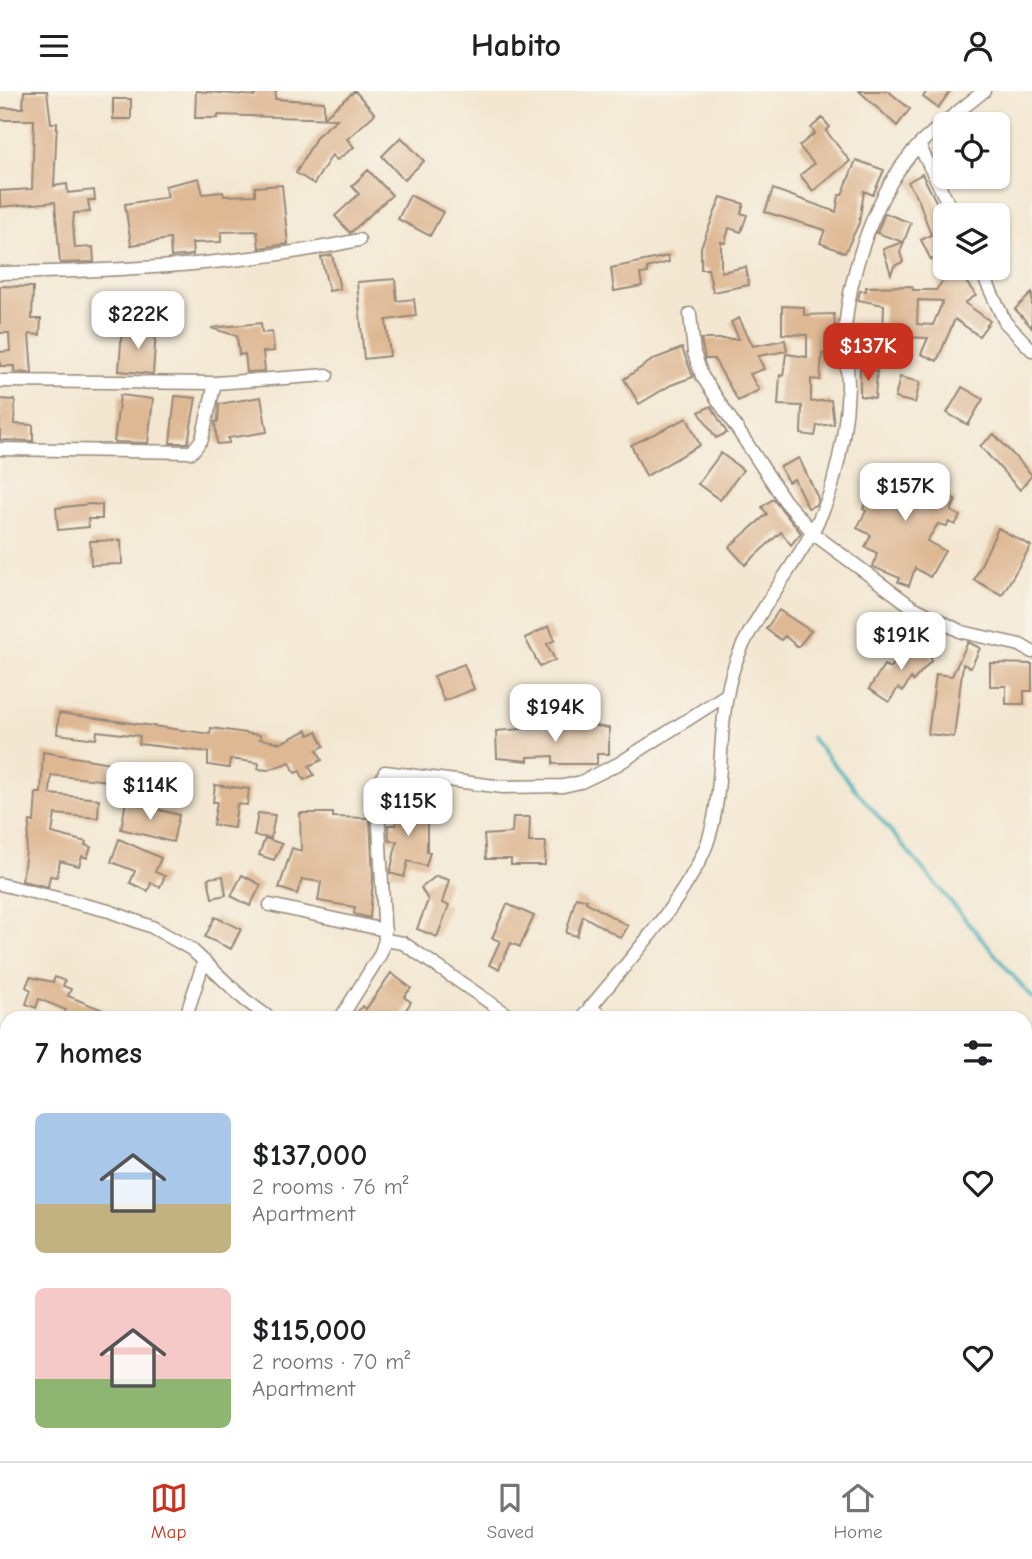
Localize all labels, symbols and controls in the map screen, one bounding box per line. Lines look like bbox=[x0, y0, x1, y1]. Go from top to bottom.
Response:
icon: menu bbox=[35, 27, 73, 65]
text: Habito bbox=[471, 27, 561, 64]
icon: person bbox=[959, 27, 997, 65]
map controls bbox=[933, 112, 1010, 280]
button: locate bbox=[933, 112, 1010, 189]
button: layers bbox=[933, 203, 1010, 280]
pin: $222K bbox=[89, 292, 187, 351]
text: $222K bbox=[107, 300, 169, 327]
pin: $137K bbox=[819, 323, 917, 383]
text: $137K bbox=[839, 332, 897, 359]
pin: $157K bbox=[856, 463, 954, 523]
text: $157K bbox=[876, 472, 934, 499]
pin: $191K bbox=[852, 613, 950, 672]
text: $191K bbox=[873, 621, 929, 648]
pin: $194K bbox=[506, 685, 604, 744]
text: $194K bbox=[526, 693, 584, 720]
pin: $114K bbox=[101, 763, 199, 822]
text: $114K bbox=[122, 771, 178, 798]
pin: $115K bbox=[359, 779, 457, 838]
text: $115K bbox=[379, 787, 437, 814]
icon: filters bbox=[959, 1034, 997, 1072]
text: 7 homes bbox=[35, 1036, 142, 1071]
text: $137,000 bbox=[252, 1138, 367, 1173]
icon: home bbox=[91, 1141, 175, 1225]
icon: heart bbox=[959, 1164, 997, 1202]
text: 2 rooms · 76 m² bbox=[252, 1173, 408, 1200]
text: Apartment bbox=[252, 1200, 355, 1227]
text: $115,000 bbox=[252, 1313, 367, 1348]
icon: home bbox=[91, 1316, 175, 1400]
icon: heart bbox=[959, 1339, 997, 1377]
text: 2 rooms · 70 m² bbox=[252, 1348, 410, 1375]
text: Apartment bbox=[252, 1375, 355, 1402]
tab: Map bbox=[150, 1479, 188, 1543]
tab: Saved bbox=[487, 1479, 534, 1543]
tab: Home bbox=[833, 1479, 882, 1543]

